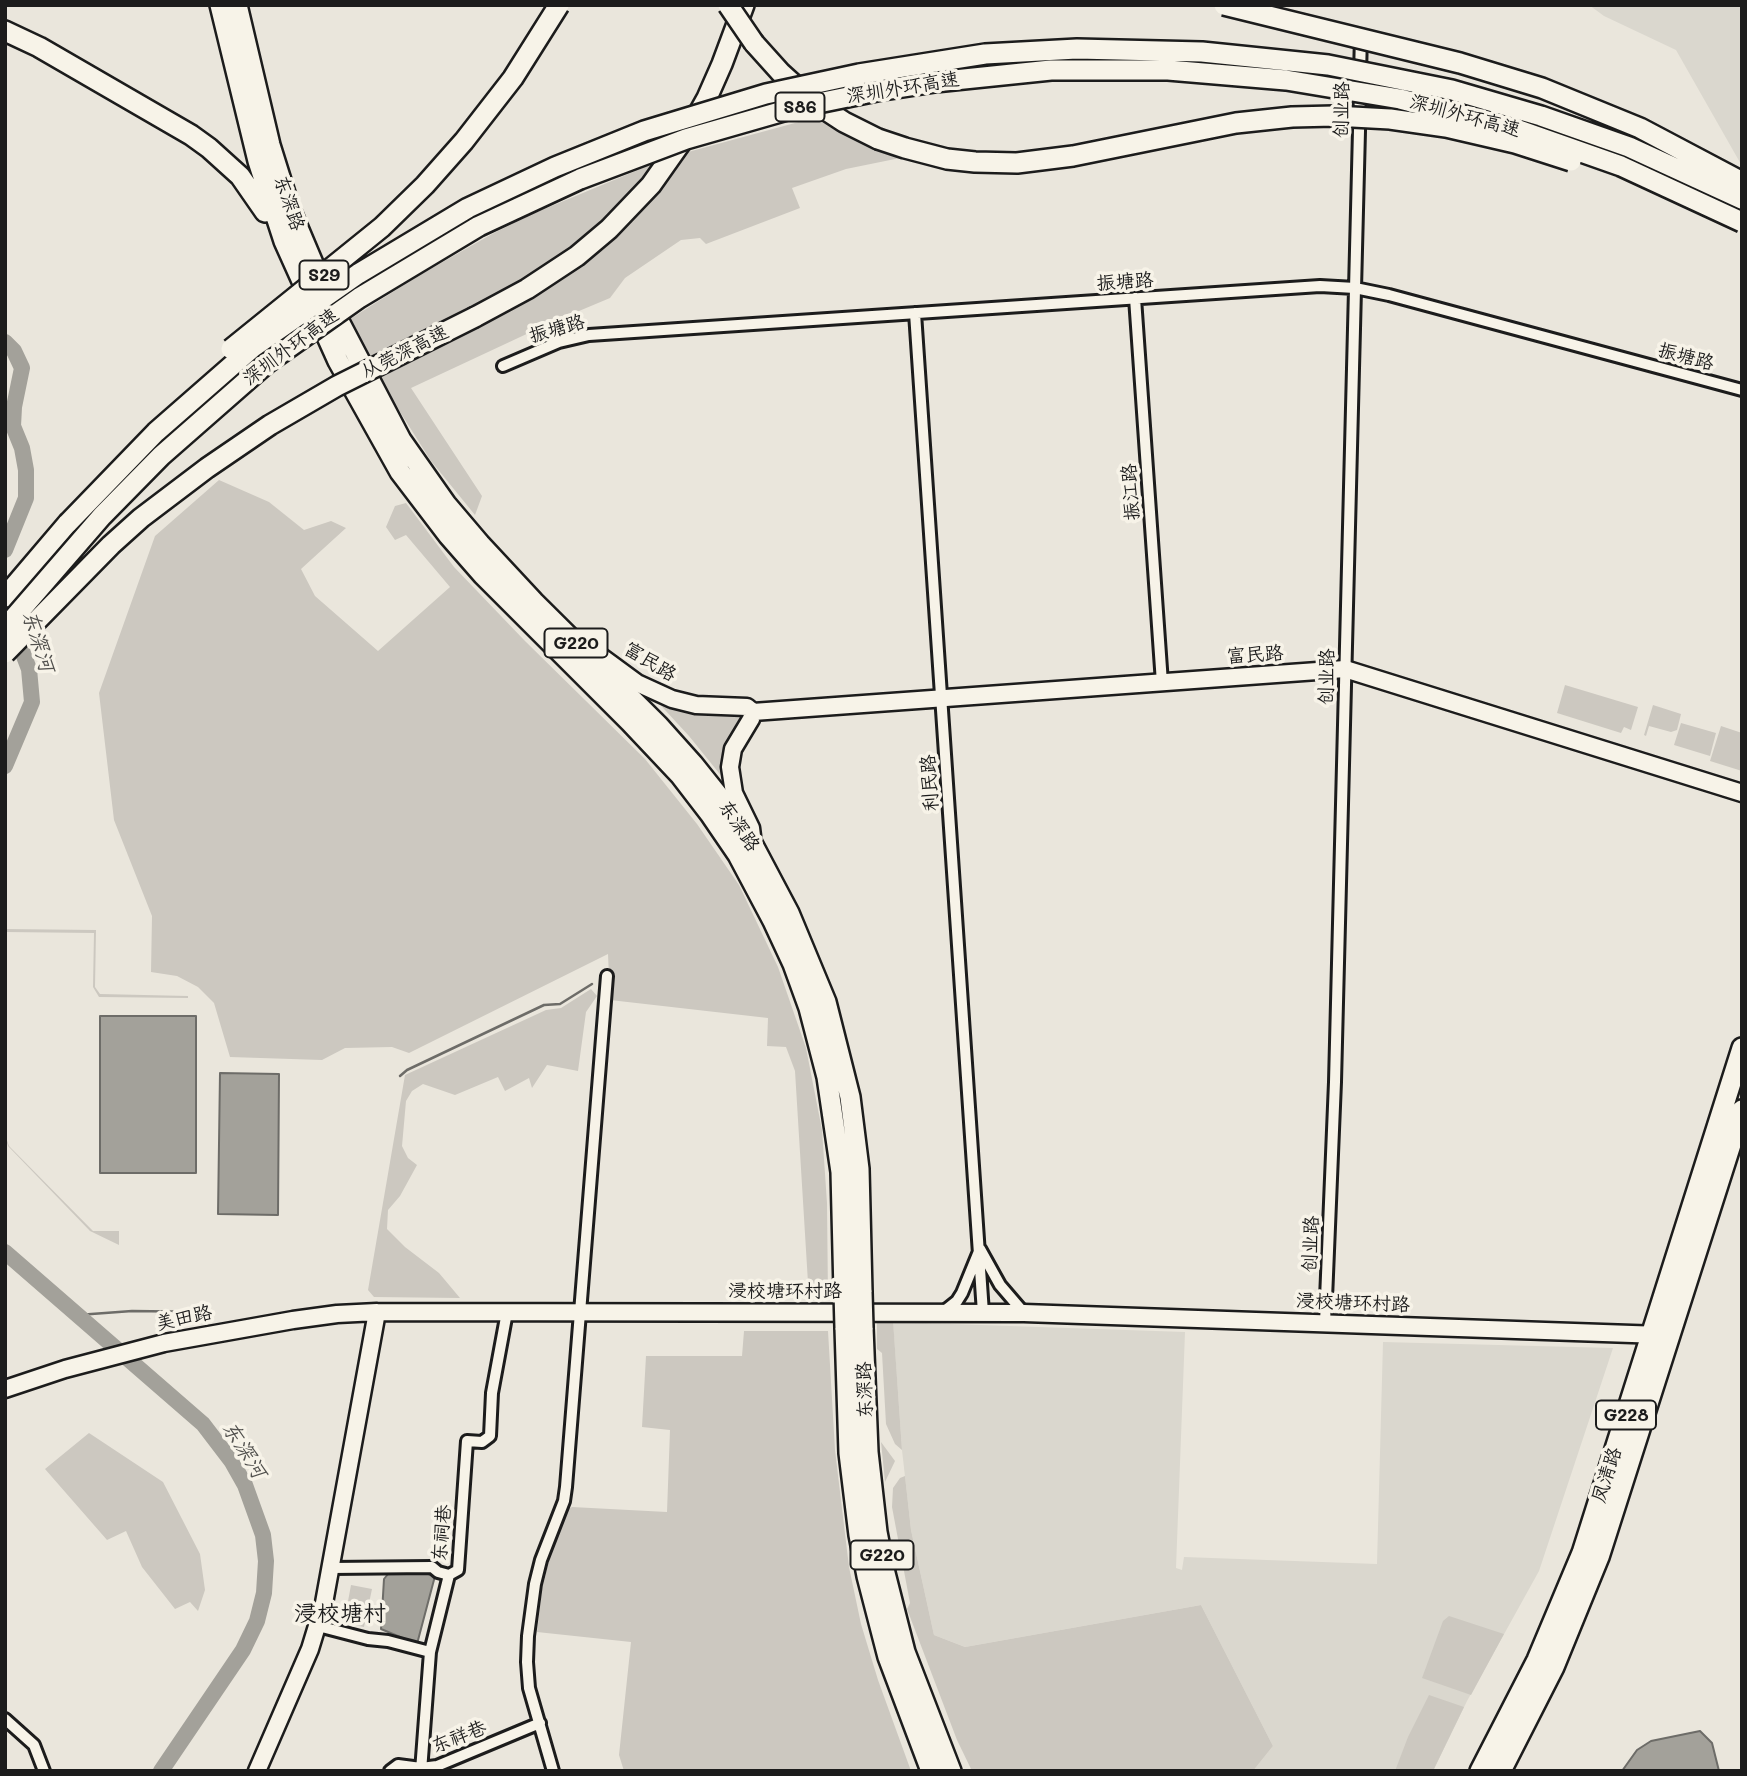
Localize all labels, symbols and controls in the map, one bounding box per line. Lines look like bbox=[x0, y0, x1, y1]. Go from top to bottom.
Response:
street label: 深圳外环高速 bbox=[845, 68, 961, 108]
street label: 创业路 bbox=[1330, 81, 1354, 139]
street label: 深圳外环高速 bbox=[1407, 90, 1523, 142]
road number: S86 bbox=[776, 92, 824, 122]
street label: 东深路 bbox=[269, 172, 309, 234]
road number: S29 bbox=[300, 260, 348, 290]
street label: 振塘路 bbox=[1096, 269, 1154, 295]
street label: 深圳外环高速 bbox=[239, 304, 343, 390]
street label: 振塘路 bbox=[526, 310, 588, 348]
street label: 从莞深高速 bbox=[358, 320, 452, 384]
street label: 振塘路 bbox=[1656, 339, 1716, 375]
street label: 振江路 bbox=[1118, 463, 1144, 521]
water label: 东深河 bbox=[17, 607, 59, 675]
road number: G220 bbox=[544, 628, 608, 658]
street label: 富民路 bbox=[620, 638, 680, 686]
street label: 富民路 bbox=[1226, 642, 1284, 668]
street label: 创业路 bbox=[1315, 648, 1339, 706]
street label: 利民路 bbox=[917, 754, 943, 812]
street label: 东深路 bbox=[714, 796, 764, 856]
street label: 创业路 bbox=[1299, 1215, 1323, 1273]
street label: 浸校塘环村路 bbox=[728, 1280, 842, 1302]
street label: 浸校塘环村路 bbox=[1296, 1290, 1410, 1316]
street label: 美田路 bbox=[154, 1301, 214, 1335]
street label: 东深路 bbox=[853, 1361, 877, 1419]
road number: G228 bbox=[1596, 1400, 1656, 1430]
water label: 东深河 bbox=[217, 1417, 271, 1483]
street label: 凤清路 bbox=[1587, 1444, 1627, 1506]
street label: 东祠巷 bbox=[428, 1504, 456, 1562]
road number: G220 bbox=[850, 1540, 914, 1570]
district label: 浸校塘村 bbox=[294, 1600, 386, 1628]
street label: 东祥巷 bbox=[428, 1716, 490, 1758]

